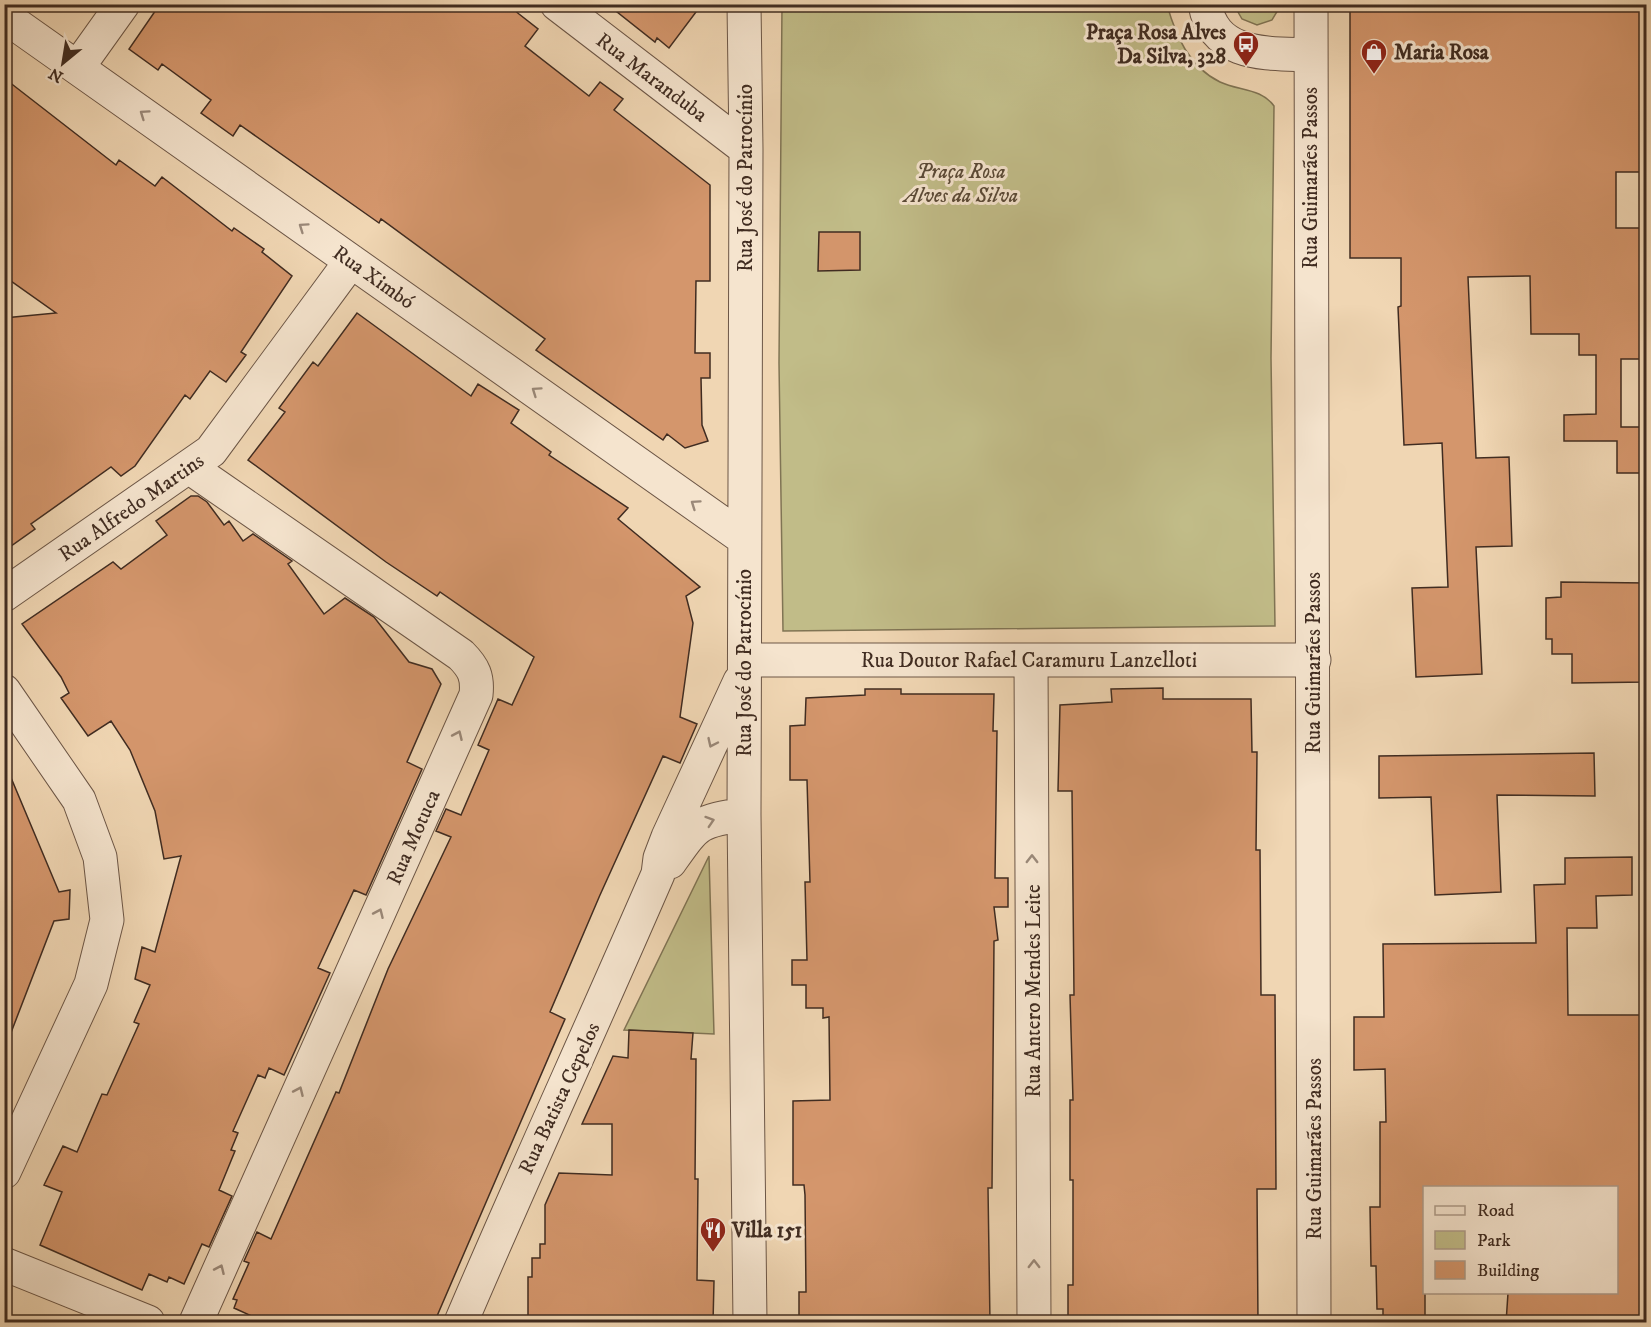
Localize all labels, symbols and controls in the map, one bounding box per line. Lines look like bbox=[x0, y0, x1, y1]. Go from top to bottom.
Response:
place label: Praça Rosa Alves Da Silva, 328 bbox=[1086, 20, 1226, 70]
street label: Rua Maranduba bbox=[591, 27, 712, 128]
bus stop icon: Praça Rosa Alves Da Silva, 328 bbox=[1231, 29, 1261, 67]
north arrow bbox=[33, 33, 93, 93]
shop icon: Maria Rosa bbox=[1359, 37, 1389, 75]
place label: Maria Rosa bbox=[1394, 40, 1490, 66]
text: N bbox=[45, 63, 67, 87]
street label: Rua José do Patrocínio bbox=[733, 84, 759, 272]
street label: Rua Guimarães Passos bbox=[1298, 87, 1324, 269]
one-way arrow bbox=[140, 110, 151, 121]
park label: Praça Rosa Alves da Silva bbox=[902, 159, 1018, 209]
one-way arrow bbox=[299, 223, 310, 234]
street label: Rua Ximbó bbox=[327, 240, 419, 315]
one-way arrow bbox=[532, 387, 543, 398]
street label: Rua Alfredo Martins bbox=[54, 448, 209, 568]
one-way arrow bbox=[691, 500, 702, 511]
street label: Rua José do Patrocínio bbox=[732, 569, 758, 757]
street label: Rua Guimarães Passos bbox=[1301, 572, 1327, 754]
street label: Rua Doutor Rafael Caramuru Lanzelloti bbox=[861, 648, 1197, 674]
one-way arrow bbox=[451, 730, 463, 741]
one-way arrow bbox=[707, 737, 719, 748]
street label: Rua Motuca bbox=[381, 786, 446, 889]
one-way arrow bbox=[705, 815, 715, 828]
one-way arrow bbox=[1026, 855, 1038, 864]
street label: Rua Antero Mendes Leite bbox=[1021, 884, 1047, 1098]
one-way arrow bbox=[372, 909, 384, 920]
street label: Rua Batista Cepelos bbox=[513, 1018, 606, 1178]
street label: Rua Guimarães Passos bbox=[1302, 1058, 1328, 1240]
one-way arrow bbox=[292, 1087, 304, 1098]
legend bbox=[1423, 1186, 1618, 1294]
text: Road bbox=[1477, 1200, 1514, 1222]
restaurant icon: Villa 151 bbox=[698, 1215, 728, 1253]
place label: Villa 151 bbox=[731, 1218, 803, 1244]
text: Park bbox=[1477, 1230, 1511, 1252]
one-way arrow bbox=[1028, 1260, 1040, 1269]
text: Building bbox=[1477, 1260, 1539, 1282]
one-way arrow bbox=[212, 1264, 224, 1275]

